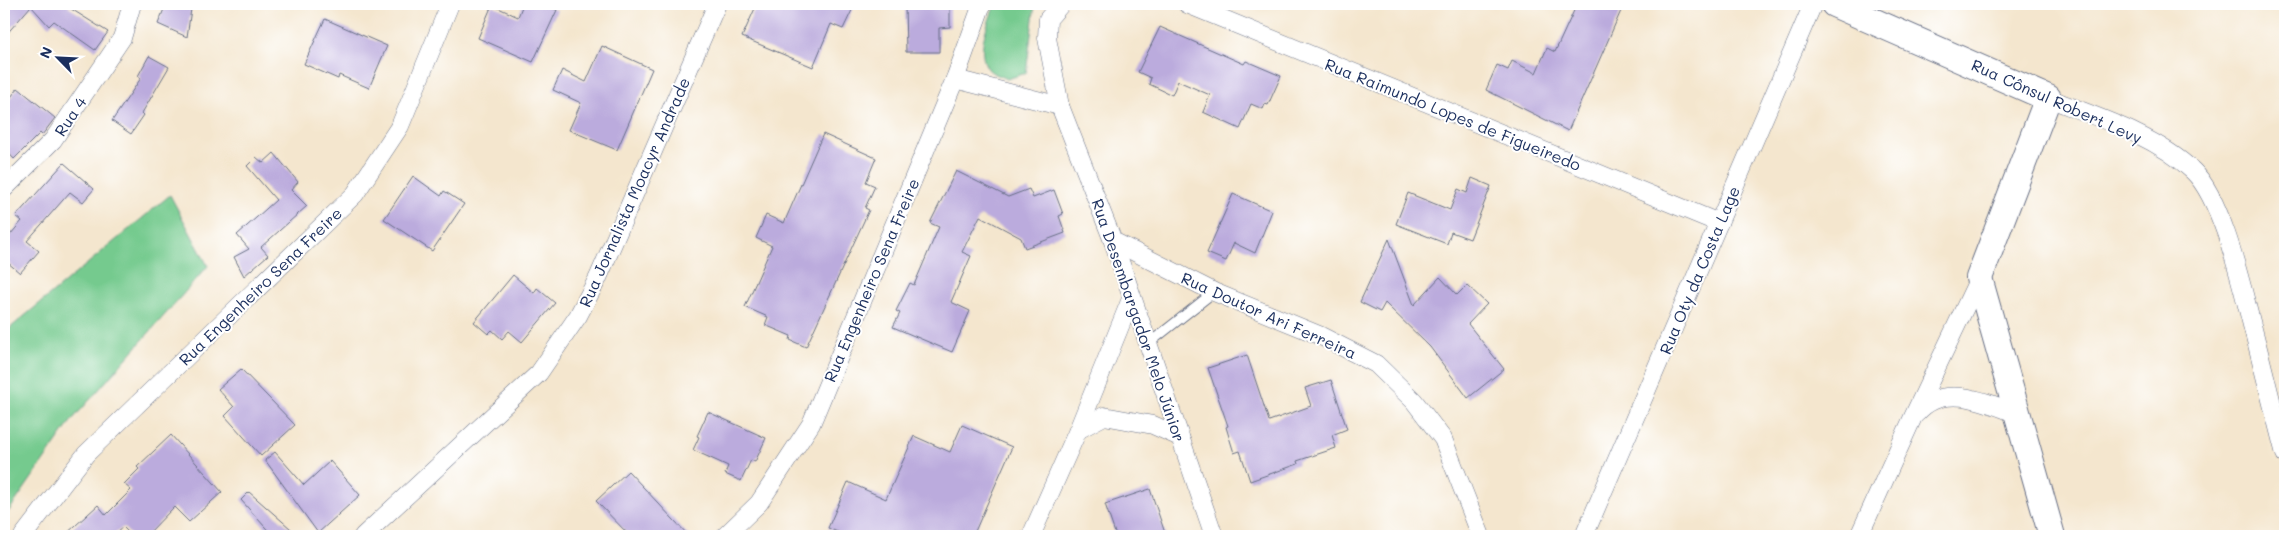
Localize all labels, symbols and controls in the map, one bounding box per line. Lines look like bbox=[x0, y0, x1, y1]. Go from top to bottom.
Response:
north arrow bbox=[32, 32, 82, 82]
text: N bbox=[35, 44, 57, 61]
street label: Rua Raimundo Lopes de Figueiredo bbox=[1322, 53, 1584, 175]
street label: Rua Cônsul Robert Levy bbox=[1968, 54, 2146, 148]
street label: Rua Jornalista Moacyr Andrade bbox=[574, 74, 694, 310]
street label: Rua 4 bbox=[49, 92, 91, 140]
street label: Rua Engenheiro Sena Freire bbox=[819, 175, 923, 385]
street label: Rua Oty da Costa Lage bbox=[1654, 183, 1744, 357]
street label: Rua Desembargador Melo Júnior bbox=[1087, 196, 1191, 444]
street label: Rua Engenheiro Sena Freire bbox=[174, 202, 346, 370]
street label: Rua Doutor Ari Ferreira bbox=[1178, 267, 1360, 363]

